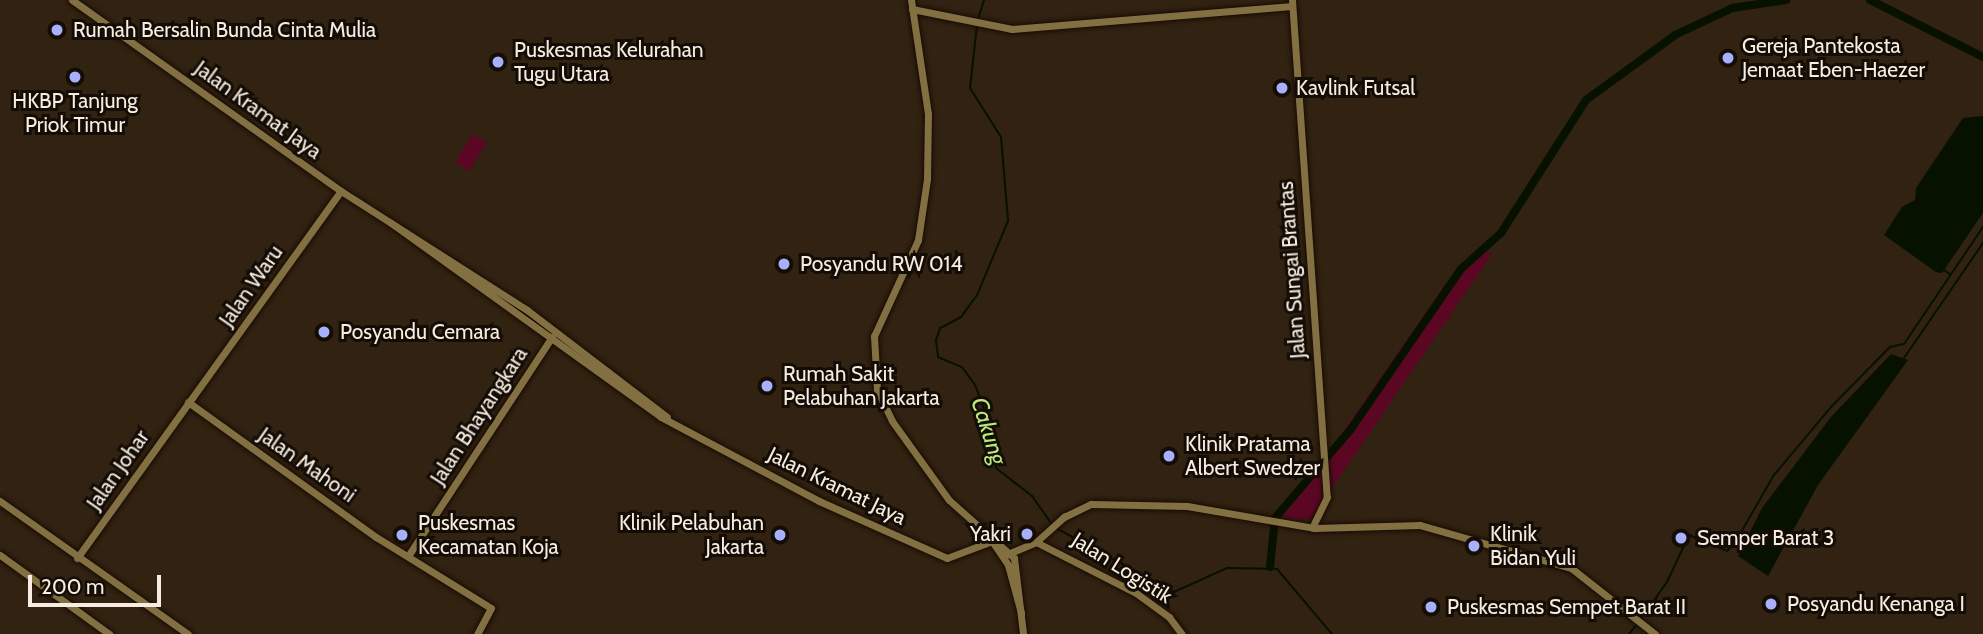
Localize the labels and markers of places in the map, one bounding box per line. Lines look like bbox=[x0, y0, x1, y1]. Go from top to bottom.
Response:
place label: Rumah Bersalin Bunda Cinta Mulia bbox=[73, 17, 376, 43]
marker: Rumah Bersalin Bunda Cinta Mulia bbox=[47, 20, 67, 40]
place label: Gereja Pantekosta Jemaat Eben-Haezer bbox=[1742, 33, 1925, 83]
place label: Puskesmas Kelurahan Tugu Utara bbox=[514, 37, 704, 87]
marker: Gereja Pantekosta Jemaat Eben-Haezer bbox=[1720, 50, 1736, 66]
marker: Puskesmas Kelurahan Tugu Utara bbox=[488, 52, 508, 72]
marker: HKBP Tanjung Priok Timur bbox=[67, 69, 83, 85]
place label: Kavlink Futsal bbox=[1296, 75, 1415, 101]
marker: Kavlink Futsal bbox=[1274, 80, 1290, 96]
place label: HKBP Tanjung Priok Timur bbox=[12, 88, 138, 138]
place label: Posyandu RW 014 bbox=[800, 251, 963, 277]
marker: Posyandu RW 014 bbox=[774, 254, 794, 274]
place label: Posyandu Cemara bbox=[340, 319, 500, 345]
marker: Posyandu Cemara bbox=[314, 322, 334, 342]
place label: Rumah Sakit Pelabuhan Jakarta bbox=[783, 361, 940, 411]
marker: Rumah Sakit Pelabuhan Jakarta bbox=[757, 376, 777, 396]
place label: Klinik Pratama Albert Swedzer bbox=[1185, 431, 1320, 481]
marker: Klinik Pratama Albert Swedzer bbox=[1159, 446, 1179, 466]
place label: Puskesmas Kecamatan Koja bbox=[418, 510, 559, 560]
place label: Klinik Pelabuhan Jakarta bbox=[619, 510, 764, 560]
place label: Yakri bbox=[970, 521, 1011, 547]
place label: Klinik Bidan Yuli bbox=[1490, 521, 1576, 571]
marker: Yakri bbox=[1017, 524, 1037, 544]
marker: Puskesmas Kecamatan Koja bbox=[392, 525, 412, 545]
marker: Klinik Pelabuhan Jakarta bbox=[770, 525, 790, 545]
place label: Semper Barat 3 bbox=[1697, 525, 1834, 551]
marker: Semper Barat 3 bbox=[1671, 528, 1691, 548]
marker: Klinik Bidan Yuli bbox=[1464, 536, 1484, 556]
place label: Posyandu Kenanga I bbox=[1787, 591, 1965, 617]
place label: Puskesmas Sempet Barat II bbox=[1447, 594, 1686, 620]
marker: Posyandu Kenanga I bbox=[1761, 594, 1781, 614]
marker: Puskesmas Sempet Barat II bbox=[1421, 597, 1441, 617]

